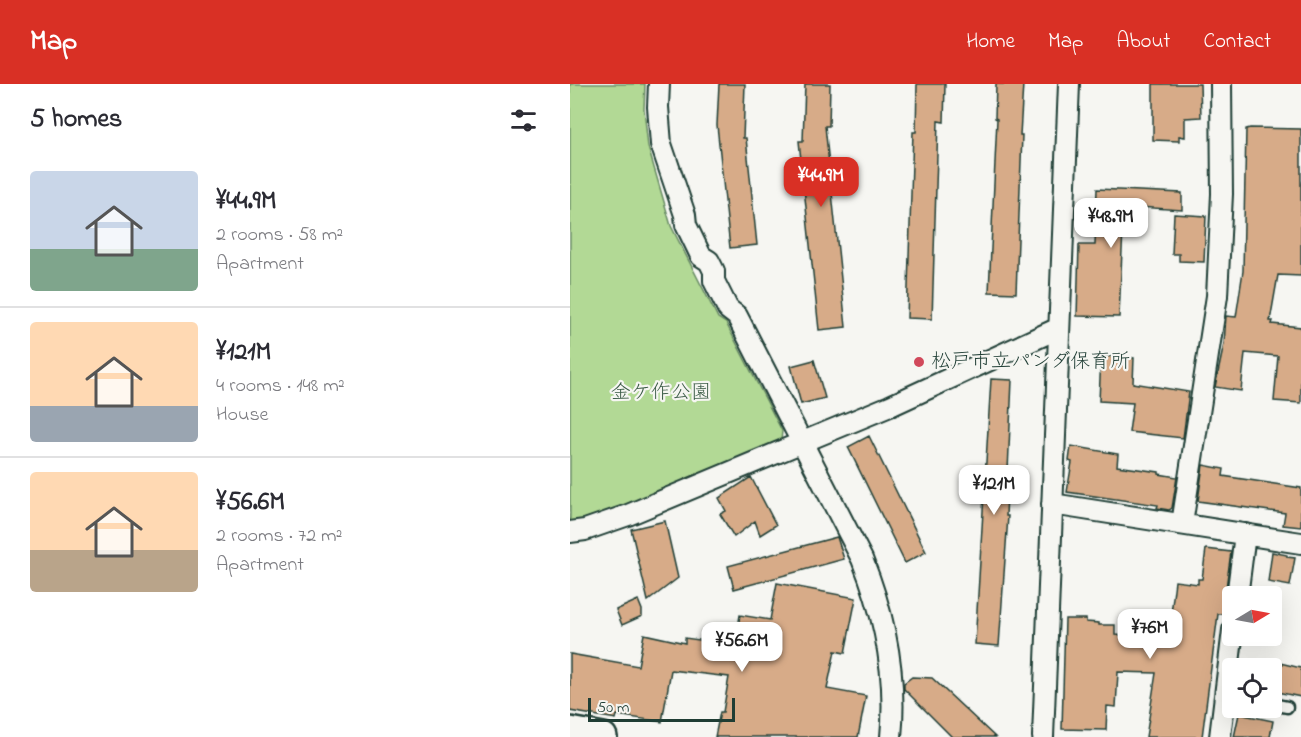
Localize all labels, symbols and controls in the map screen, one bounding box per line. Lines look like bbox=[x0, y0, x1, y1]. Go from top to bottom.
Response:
text: Map bbox=[30, 22, 77, 63]
text: Home bbox=[966, 27, 1015, 57]
text: Map bbox=[1048, 27, 1083, 57]
text: About bbox=[1116, 27, 1170, 57]
text: Contact bbox=[1203, 27, 1271, 57]
text: 5 homes bbox=[30, 101, 122, 139]
icon: filters bbox=[507, 104, 540, 137]
pin: ¥44.9M bbox=[772, 157, 870, 208]
text: ¥44.9M bbox=[798, 162, 844, 191]
text: ¥44.9M bbox=[216, 183, 276, 221]
icon: home bbox=[78, 195, 150, 267]
pin: ¥48.9M bbox=[1062, 198, 1160, 249]
text: ¥48.9M bbox=[1088, 203, 1134, 232]
text: 2 rooms · 58 m² bbox=[216, 221, 343, 250]
text: Apartment bbox=[216, 250, 304, 279]
text: ¥121M bbox=[216, 334, 271, 372]
icon: home bbox=[78, 346, 150, 418]
place label: 松戸市立パンダ保育所 bbox=[931, 348, 1130, 377]
marker: 松戸市立パンダ保育所 bbox=[912, 355, 926, 369]
text: 4 rooms · 148 m² bbox=[216, 372, 345, 401]
park label: 金ケ作公園 bbox=[611, 379, 711, 408]
text: House bbox=[216, 401, 269, 430]
pin: ¥121M bbox=[952, 465, 1036, 516]
text: ¥121M bbox=[973, 470, 1015, 499]
text: ¥56.6M bbox=[216, 484, 285, 522]
icon: home bbox=[78, 496, 150, 568]
text: 2 rooms · 72 m² bbox=[216, 522, 343, 551]
text: Apartment bbox=[216, 551, 304, 580]
north arrow bbox=[1222, 586, 1282, 646]
map controls bbox=[1222, 586, 1282, 718]
pin: ¥76M bbox=[1114, 609, 1186, 660]
text: ¥76M bbox=[1132, 614, 1168, 643]
pin: ¥56.6M bbox=[693, 622, 791, 673]
text: ¥56.6M bbox=[715, 627, 769, 656]
button: locate bbox=[1222, 658, 1282, 718]
scale bar bbox=[588, 695, 735, 722]
text: 50 m bbox=[597, 696, 629, 720]

